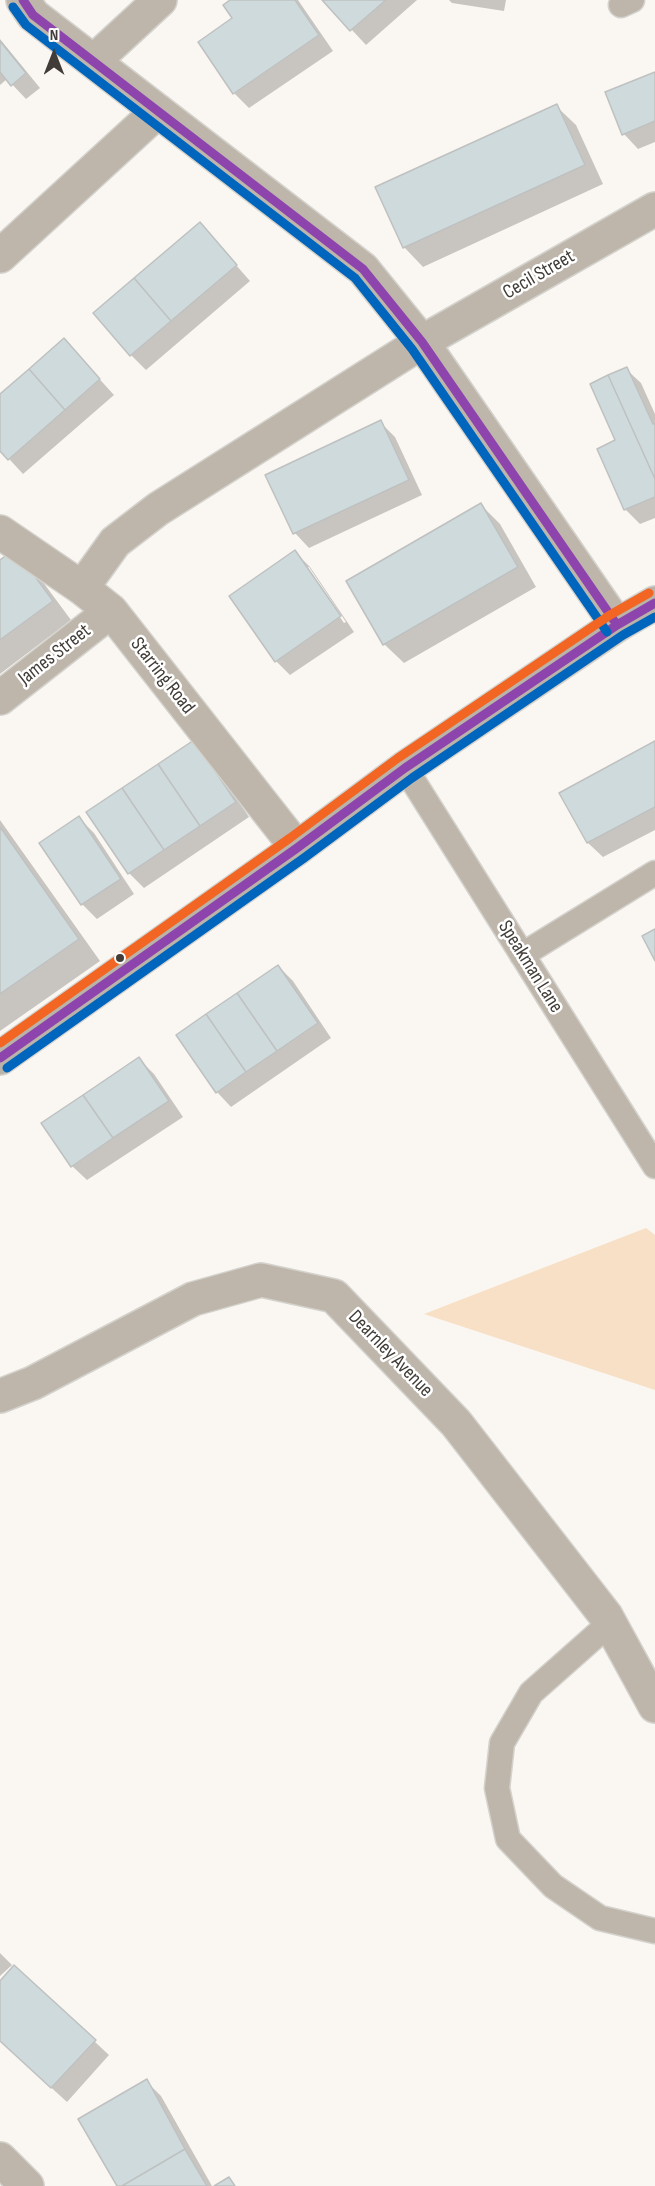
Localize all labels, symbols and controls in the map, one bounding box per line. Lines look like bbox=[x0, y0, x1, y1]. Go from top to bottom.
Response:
north arrow bbox=[24, 24, 84, 84]
text: N bbox=[50, 26, 58, 45]
street label: Cecil Street bbox=[499, 245, 579, 305]
street label: James Street bbox=[14, 619, 96, 691]
street label: Starring Road bbox=[125, 633, 199, 719]
street label: Speakman Lane bbox=[492, 916, 568, 1018]
unlabelled marker bbox=[114, 952, 126, 964]
street label: Dearnley Avenue bbox=[343, 1306, 437, 1402]

